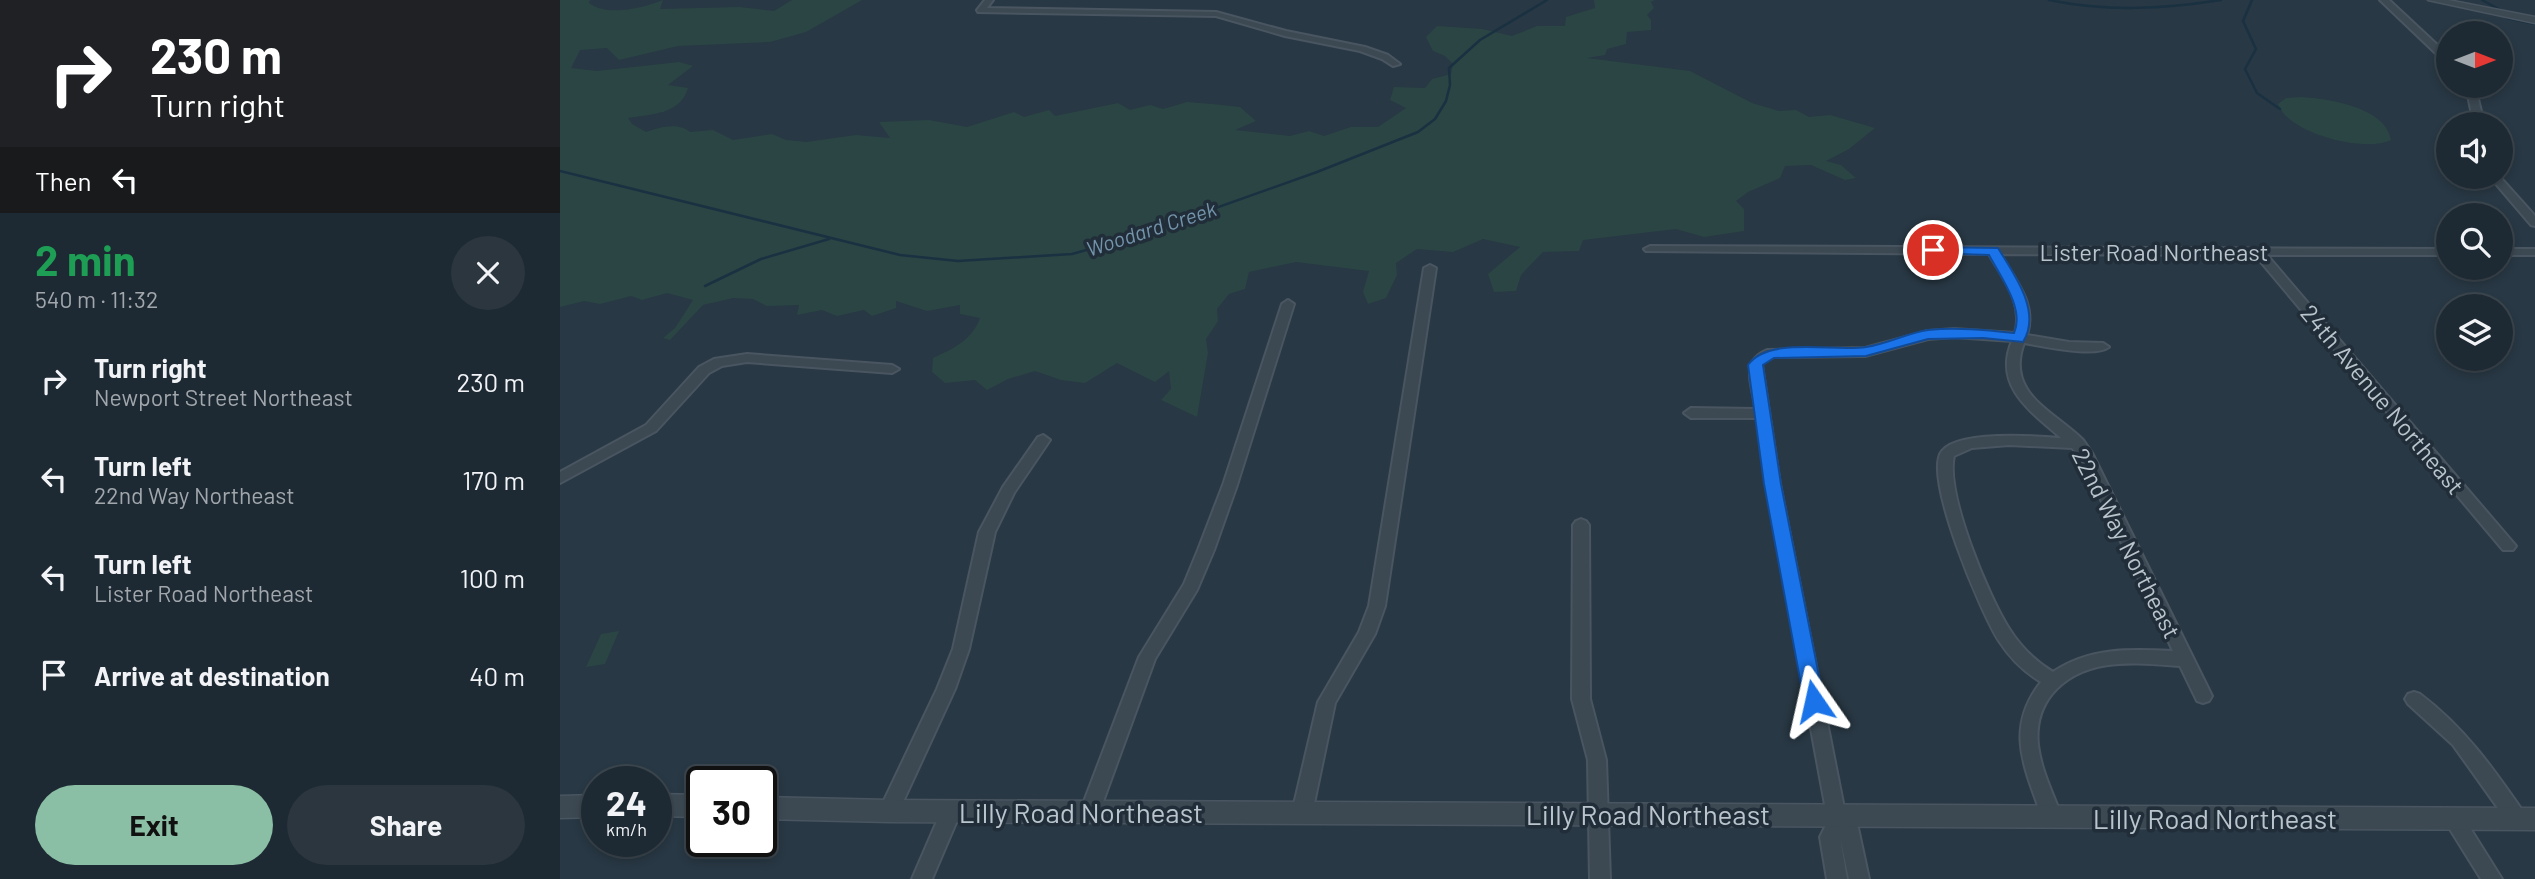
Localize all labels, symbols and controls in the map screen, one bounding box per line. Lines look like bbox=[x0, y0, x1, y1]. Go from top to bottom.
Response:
north arrow bbox=[2436, 21, 2513, 98]
map controls bbox=[2436, 21, 2513, 371]
text: 230 m bbox=[150, 25, 282, 84]
icon: right bbox=[35, 28, 126, 119]
text: Turn right bbox=[150, 85, 285, 123]
button: sound bbox=[2436, 112, 2513, 189]
icon: left bbox=[106, 161, 144, 199]
text: Then bbox=[35, 165, 92, 196]
water label: Woodard Creek bbox=[1083, 195, 1220, 261]
button: search bbox=[2436, 203, 2513, 280]
pin bbox=[1903, 220, 1963, 280]
icon: arrive bbox=[1914, 231, 1952, 269]
text: 2 min bbox=[35, 234, 136, 284]
button: close bbox=[451, 236, 525, 310]
street label: Lister Road Northeast bbox=[2040, 237, 2268, 266]
text: 540 m · 11:32 bbox=[35, 285, 158, 313]
button: layers bbox=[2436, 294, 2513, 371]
street label: 24th Avenue Northeast bbox=[2295, 298, 2471, 500]
text: Turn right bbox=[94, 352, 207, 383]
icon: right bbox=[35, 362, 73, 400]
text: 230 m bbox=[456, 366, 525, 397]
text: Newport Street Northeast bbox=[94, 383, 353, 411]
street label: 22nd Way Northeast bbox=[2067, 443, 2187, 643]
text: Turn left bbox=[94, 450, 192, 481]
icon: left bbox=[35, 460, 73, 498]
text: 170 m bbox=[462, 464, 525, 495]
text: 22nd Way Northeast bbox=[94, 481, 295, 509]
text: Turn left bbox=[94, 548, 192, 579]
icon: left bbox=[35, 558, 73, 596]
text: 100 m bbox=[460, 562, 525, 593]
text: Lister Road Northeast bbox=[94, 579, 313, 607]
icon: arrive bbox=[35, 656, 73, 694]
text: Arrive at destination bbox=[94, 660, 330, 691]
text: 40 m bbox=[469, 660, 525, 691]
position arrow bbox=[1777, 664, 1851, 738]
speed limit sign: 30 bbox=[686, 766, 777, 857]
text: 24 bbox=[606, 781, 647, 823]
button: Exit bbox=[35, 785, 273, 865]
button: Share bbox=[287, 785, 525, 865]
street label: Lilly Road Northeast bbox=[959, 795, 1203, 829]
street label: Lilly Road Northeast bbox=[1526, 797, 1770, 831]
street label: Lilly Road Northeast bbox=[2093, 801, 2337, 835]
text: km/h bbox=[606, 818, 647, 840]

